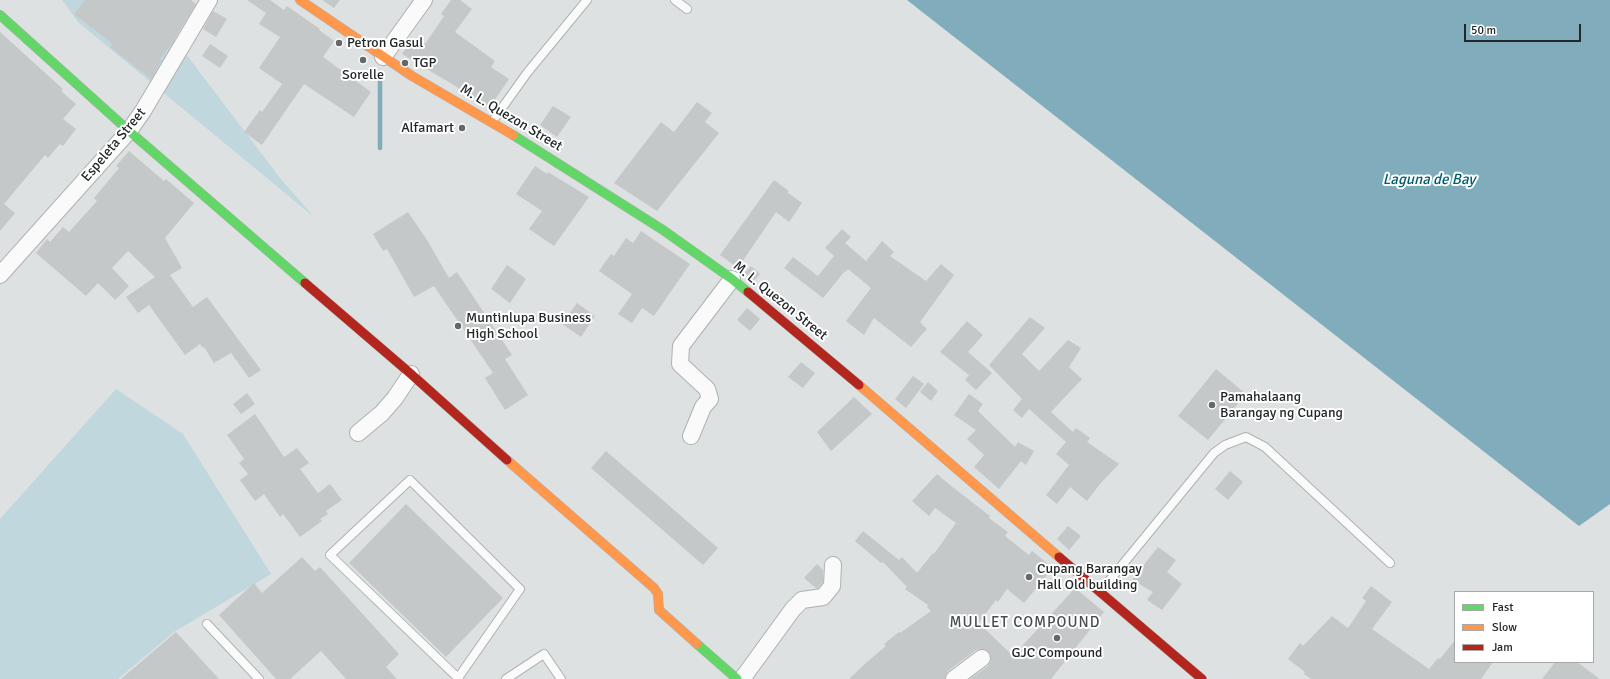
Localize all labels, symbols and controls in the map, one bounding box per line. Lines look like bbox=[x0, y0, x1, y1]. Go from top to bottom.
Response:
scale bar bbox=[1466, 16, 1583, 42]
text: 50 m bbox=[1471, 23, 1496, 38]
place label: Petron Gasul bbox=[347, 35, 423, 51]
marker: Petron Gasul bbox=[334, 38, 344, 48]
marker: Sorelle bbox=[358, 55, 368, 65]
place label: TGP bbox=[413, 55, 436, 71]
marker: TGP bbox=[400, 58, 410, 68]
place label: Sorelle bbox=[342, 67, 384, 83]
street label: M. L. Quezon Street bbox=[457, 81, 565, 155]
street label: Espeleta Street bbox=[78, 105, 150, 185]
place label: Alfamart bbox=[401, 120, 454, 136]
marker: Alfamart bbox=[457, 123, 467, 133]
water label: Laguna de Bay bbox=[1383, 171, 1475, 189]
street label: M. L. Quezon Street bbox=[730, 258, 830, 344]
place label: Muntinlupa Business High School bbox=[466, 310, 591, 342]
marker: Muntinlupa Business High School bbox=[453, 321, 463, 331]
place label: Pamahalaang Barangay ng Cupang bbox=[1220, 389, 1343, 422]
marker: Pamahalaang Barangay ng Cupang bbox=[1207, 400, 1217, 410]
place label: Cupang Barangay Hall Old building bbox=[1037, 561, 1142, 594]
marker: Cupang Barangay Hall Old building bbox=[1024, 572, 1034, 582]
legend bbox=[1454, 591, 1594, 663]
text: Fast bbox=[1492, 600, 1513, 615]
district label: MULLET COMPOUND bbox=[950, 614, 1100, 632]
text: Slow bbox=[1492, 620, 1517, 635]
marker: GJC Compound bbox=[1052, 633, 1062, 643]
text: Jam bbox=[1492, 640, 1513, 655]
place label: GJC Compound bbox=[1012, 645, 1102, 661]

